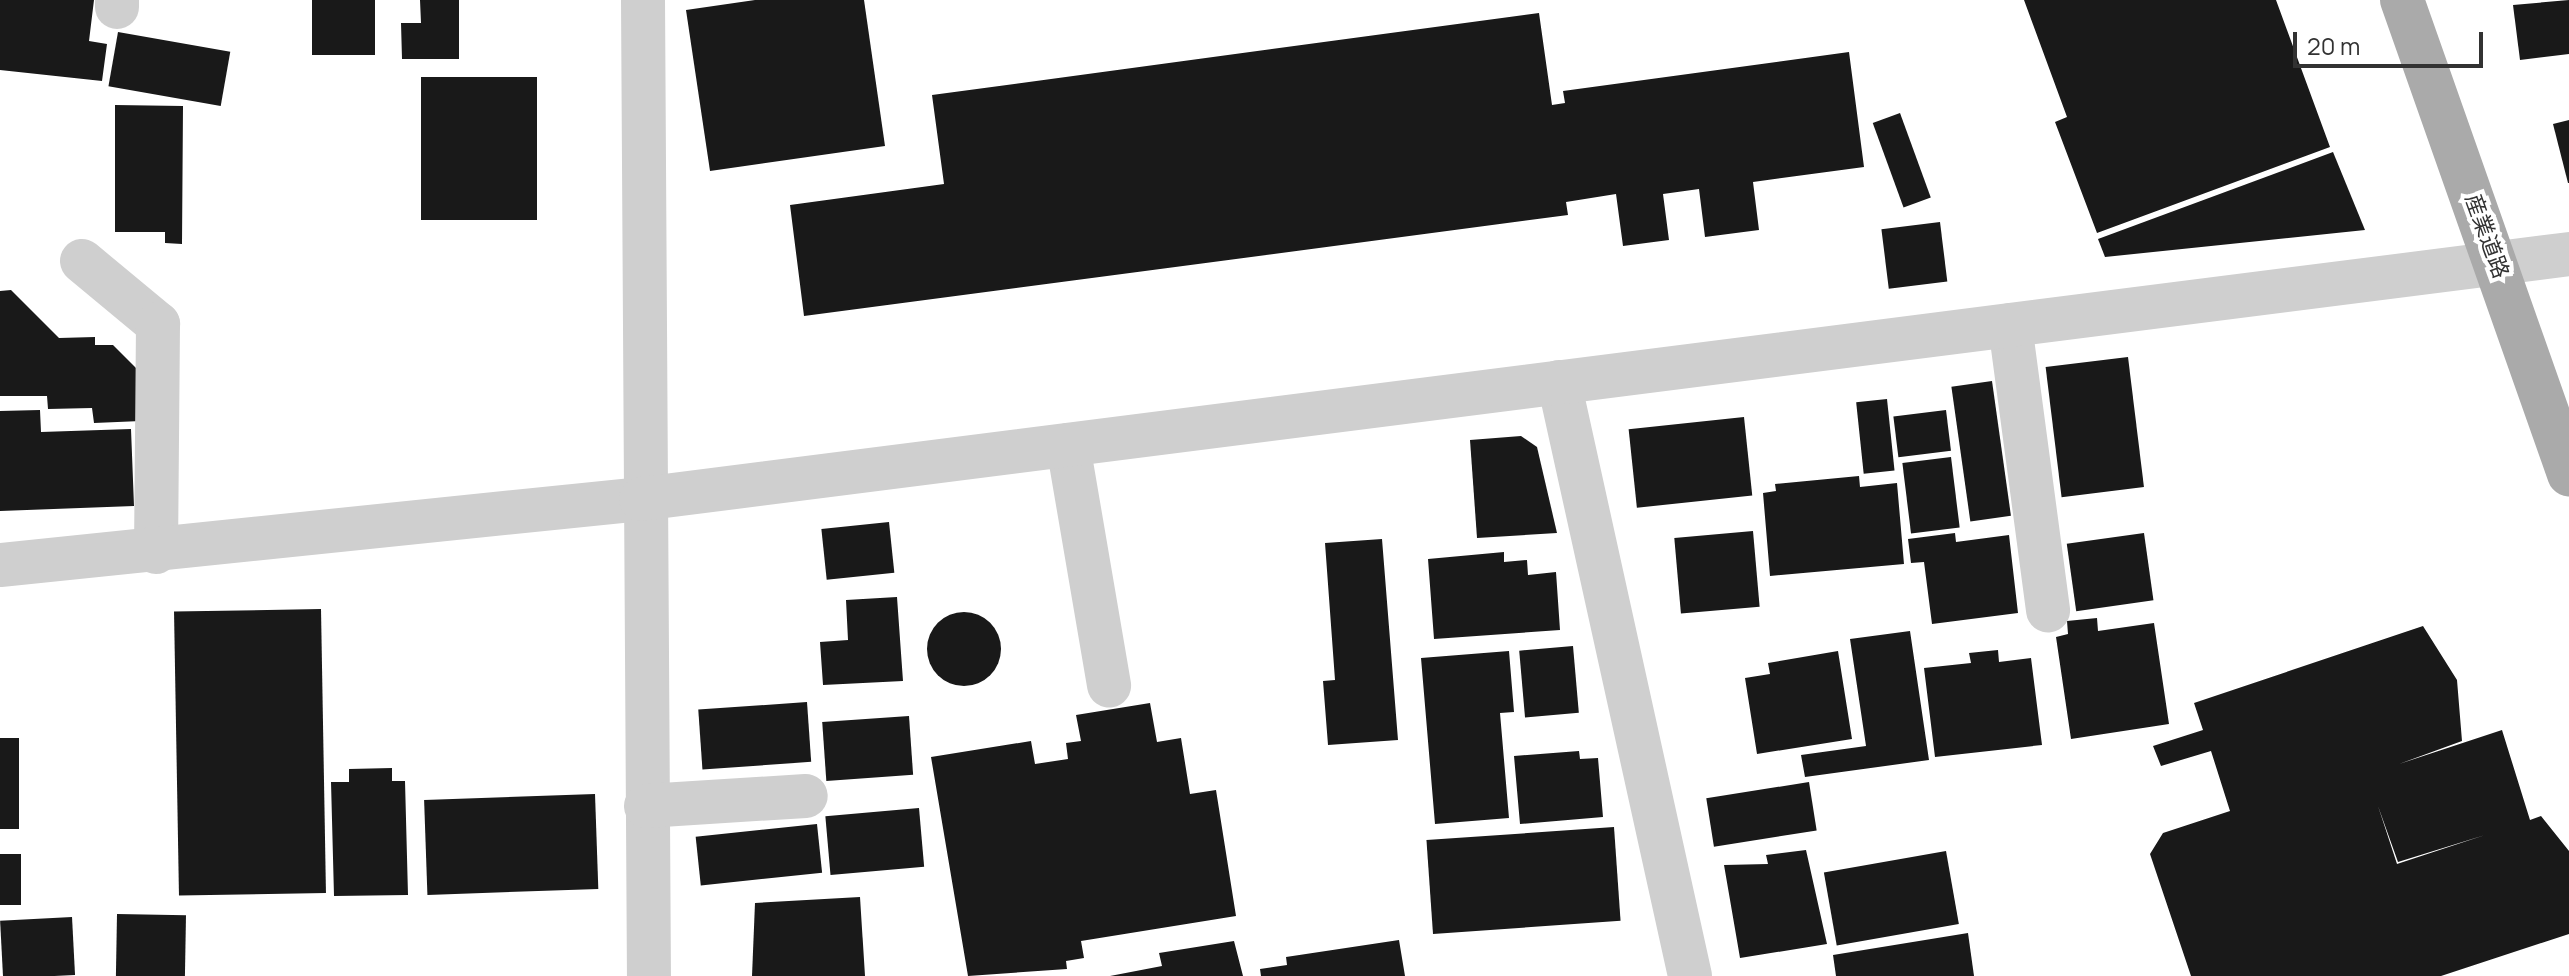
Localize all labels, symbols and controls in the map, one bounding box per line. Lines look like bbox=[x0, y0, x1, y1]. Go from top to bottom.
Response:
scale bar bbox=[2297, 16, 2487, 66]
text: 20 m bbox=[2307, 29, 2360, 62]
street label: 産業道路 bbox=[2460, 190, 2514, 282]

